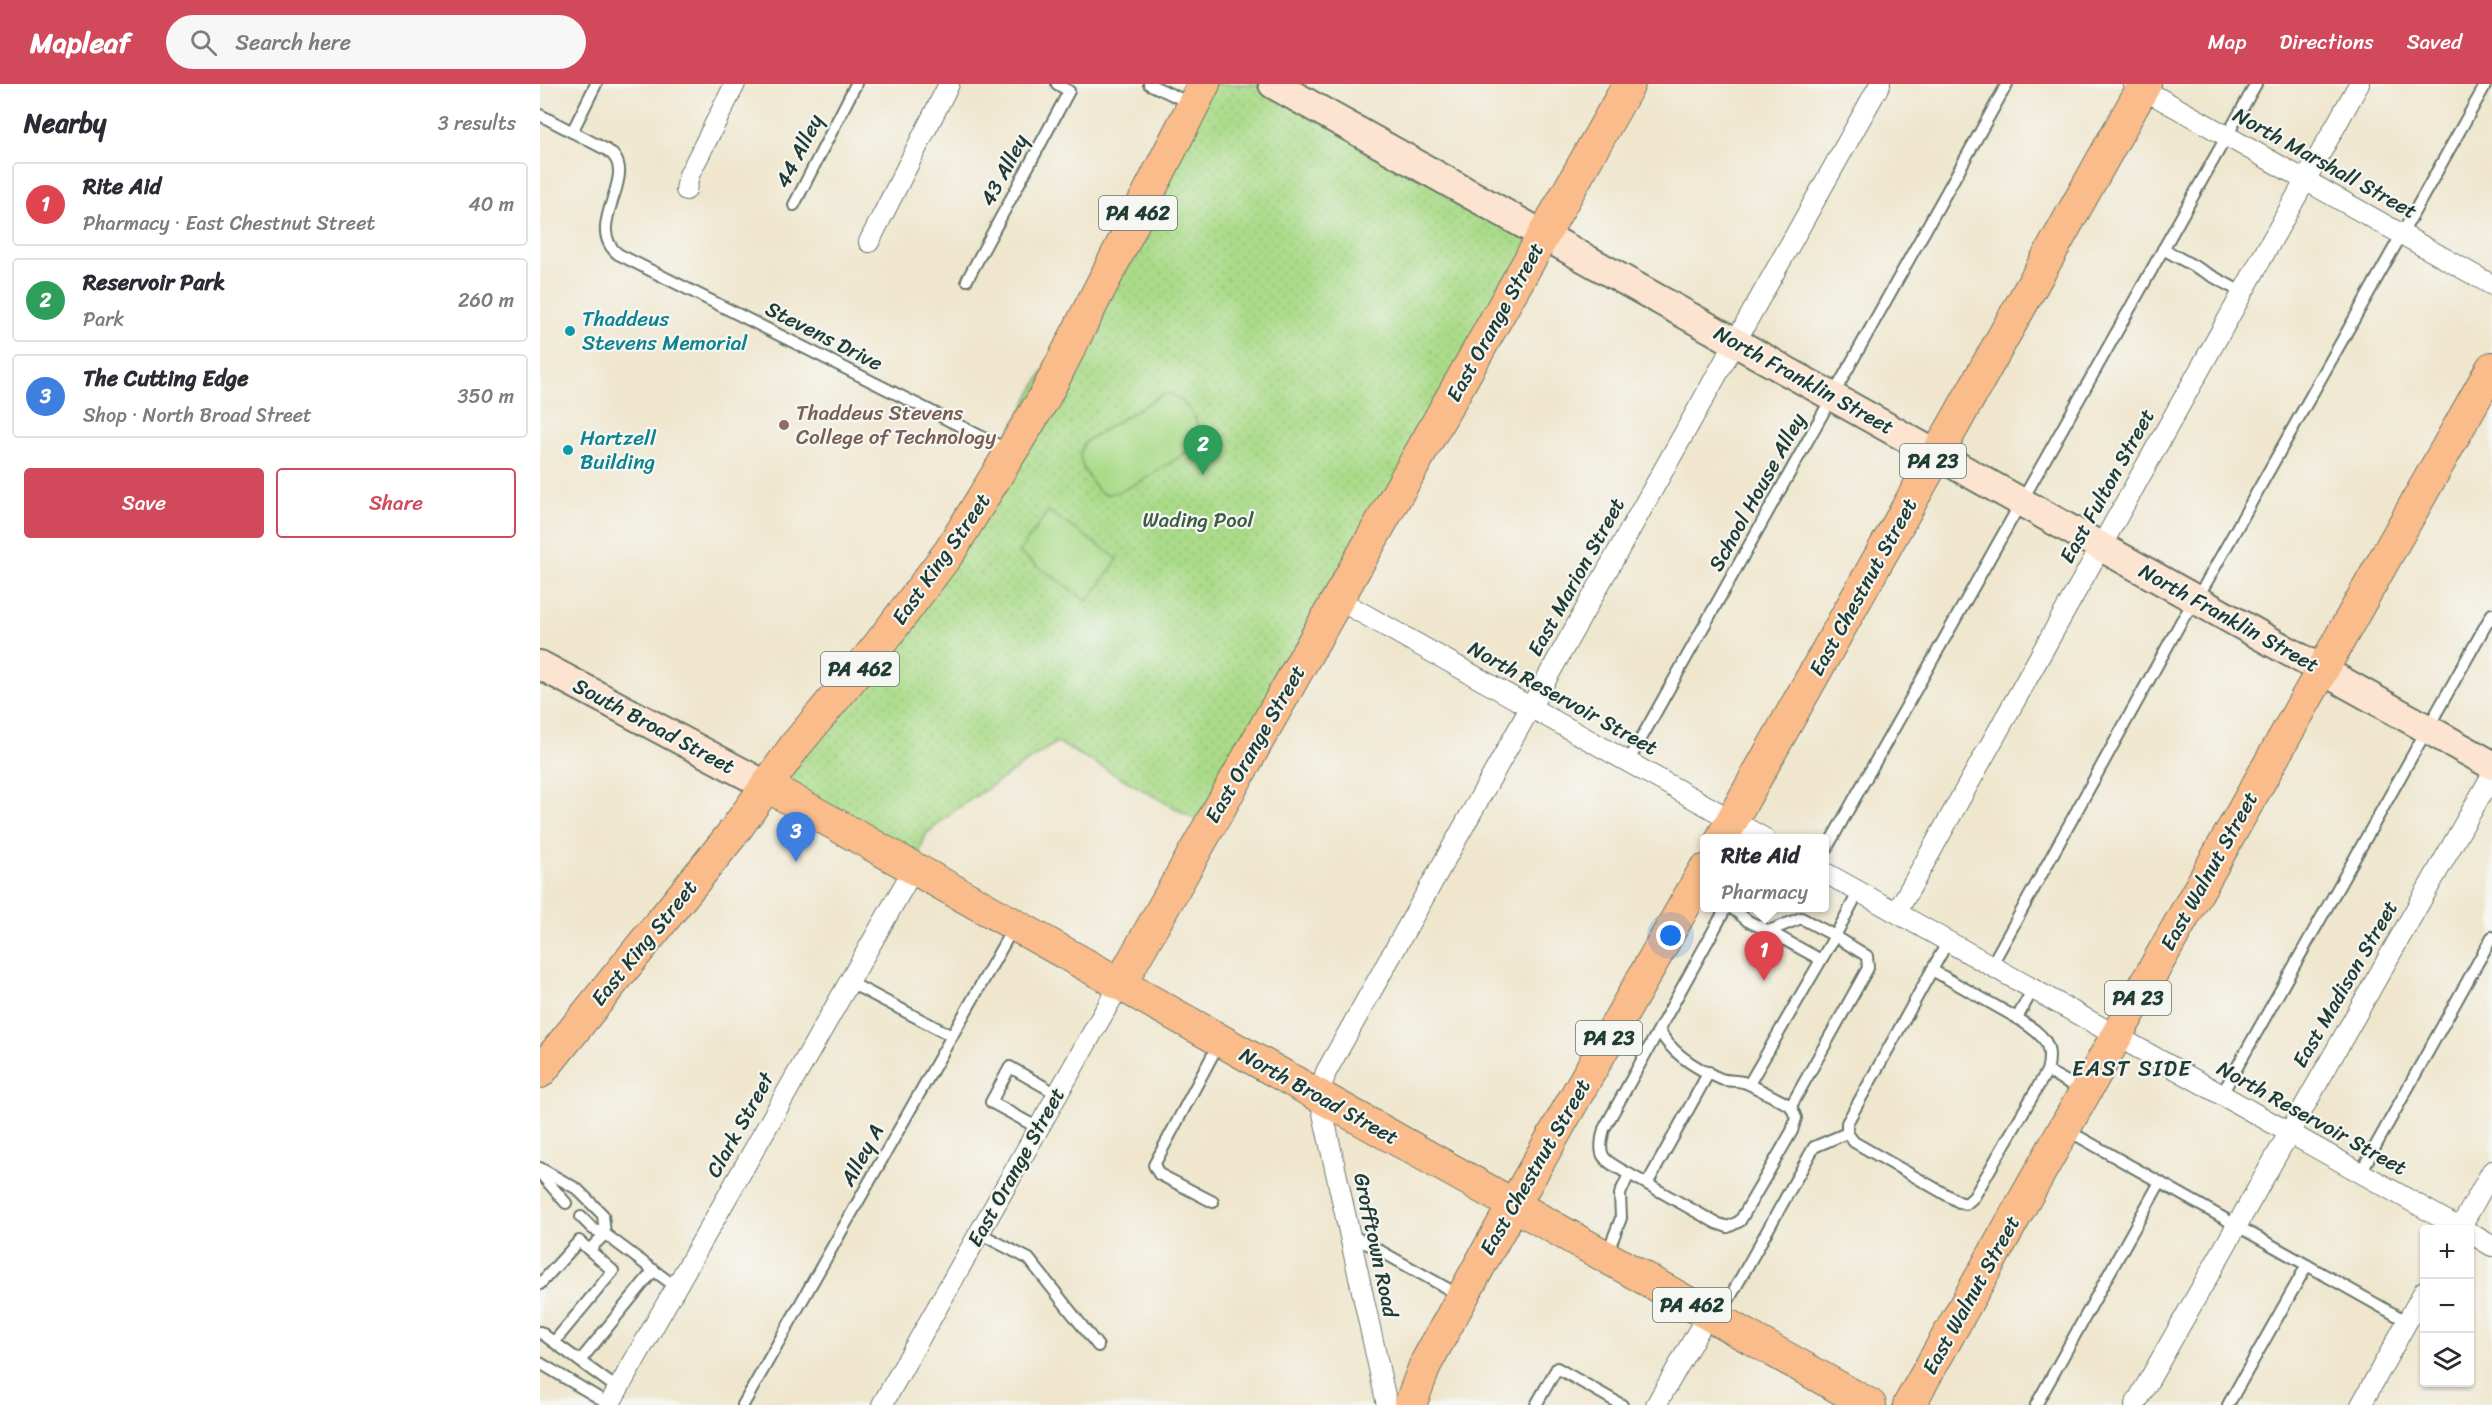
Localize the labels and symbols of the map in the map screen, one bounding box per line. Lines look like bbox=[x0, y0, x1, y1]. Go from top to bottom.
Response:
street label: North Marshall Street bbox=[2226, 96, 2424, 230]
street label: 44 Alley bbox=[764, 107, 834, 195]
street label: 43 Alley bbox=[969, 127, 1039, 213]
road number: PA 462 bbox=[1099, 196, 1177, 230]
street label: East Orange Street bbox=[1435, 235, 1555, 409]
street label: Stevens Drive bbox=[758, 290, 890, 382]
place label: Thaddeus Stevens Memorial bbox=[582, 300, 748, 362]
street label: North Franklin Street bbox=[1707, 315, 1901, 445]
marker: Thaddeus Stevens Memorial bbox=[563, 324, 577, 338]
place label: Thaddeus Stevens College of Technology bbox=[796, 394, 996, 456]
street label: East Fulton Street bbox=[2049, 401, 2165, 571]
street label: School House Alley bbox=[1698, 405, 1816, 578]
marker: Thaddeus Stevens College of Technology bbox=[777, 418, 791, 432]
place label: Hartzell Building bbox=[580, 419, 657, 481]
pin: 2 bbox=[1184, 426, 1222, 475]
marker: Hartzell Building bbox=[561, 443, 575, 457]
road number: PA 23 bbox=[1900, 444, 1966, 478]
street label: East King Street bbox=[881, 485, 1001, 633]
street label: East Marion Street bbox=[1516, 490, 1636, 664]
street label: East Chestnut Street bbox=[1798, 491, 1928, 683]
park label: Wading Pool bbox=[1143, 501, 1254, 539]
street label: North Franklin Street bbox=[2132, 553, 2326, 683]
street label: North Reservoir Street bbox=[1461, 630, 1665, 766]
road number: PA 462 bbox=[821, 652, 899, 686]
street label: East Orange Street bbox=[1194, 658, 1316, 830]
street label: South Broad Street bbox=[566, 667, 742, 785]
street label: East Walnut Street bbox=[2149, 784, 2269, 958]
pin: 3 bbox=[776, 812, 816, 862]
street label: East King Street bbox=[581, 871, 707, 1015]
street label: East Madison Street bbox=[2281, 893, 2409, 1075]
your location bbox=[1656, 921, 1685, 950]
pin: 1 bbox=[1744, 932, 1784, 981]
road number: PA 23 bbox=[2105, 981, 2171, 1015]
road number: PA 23 bbox=[1576, 1021, 1642, 1055]
street label: North Broad Street bbox=[1232, 1036, 1406, 1156]
district label: EAST SIDE bbox=[2072, 1049, 2192, 1088]
street label: North Reservoir Street bbox=[2210, 1050, 2414, 1186]
street label: Clark Street bbox=[695, 1064, 785, 1185]
street label: East Chestnut Street bbox=[1469, 1071, 1601, 1263]
street label: East Orange Street bbox=[956, 1080, 1076, 1254]
street label: Alley A bbox=[829, 1117, 895, 1194]
street label: Grofftown Road bbox=[1342, 1169, 1410, 1323]
street label: East Walnut Street bbox=[1911, 1208, 2031, 1382]
road number: PA 462 bbox=[1653, 1288, 1731, 1322]

